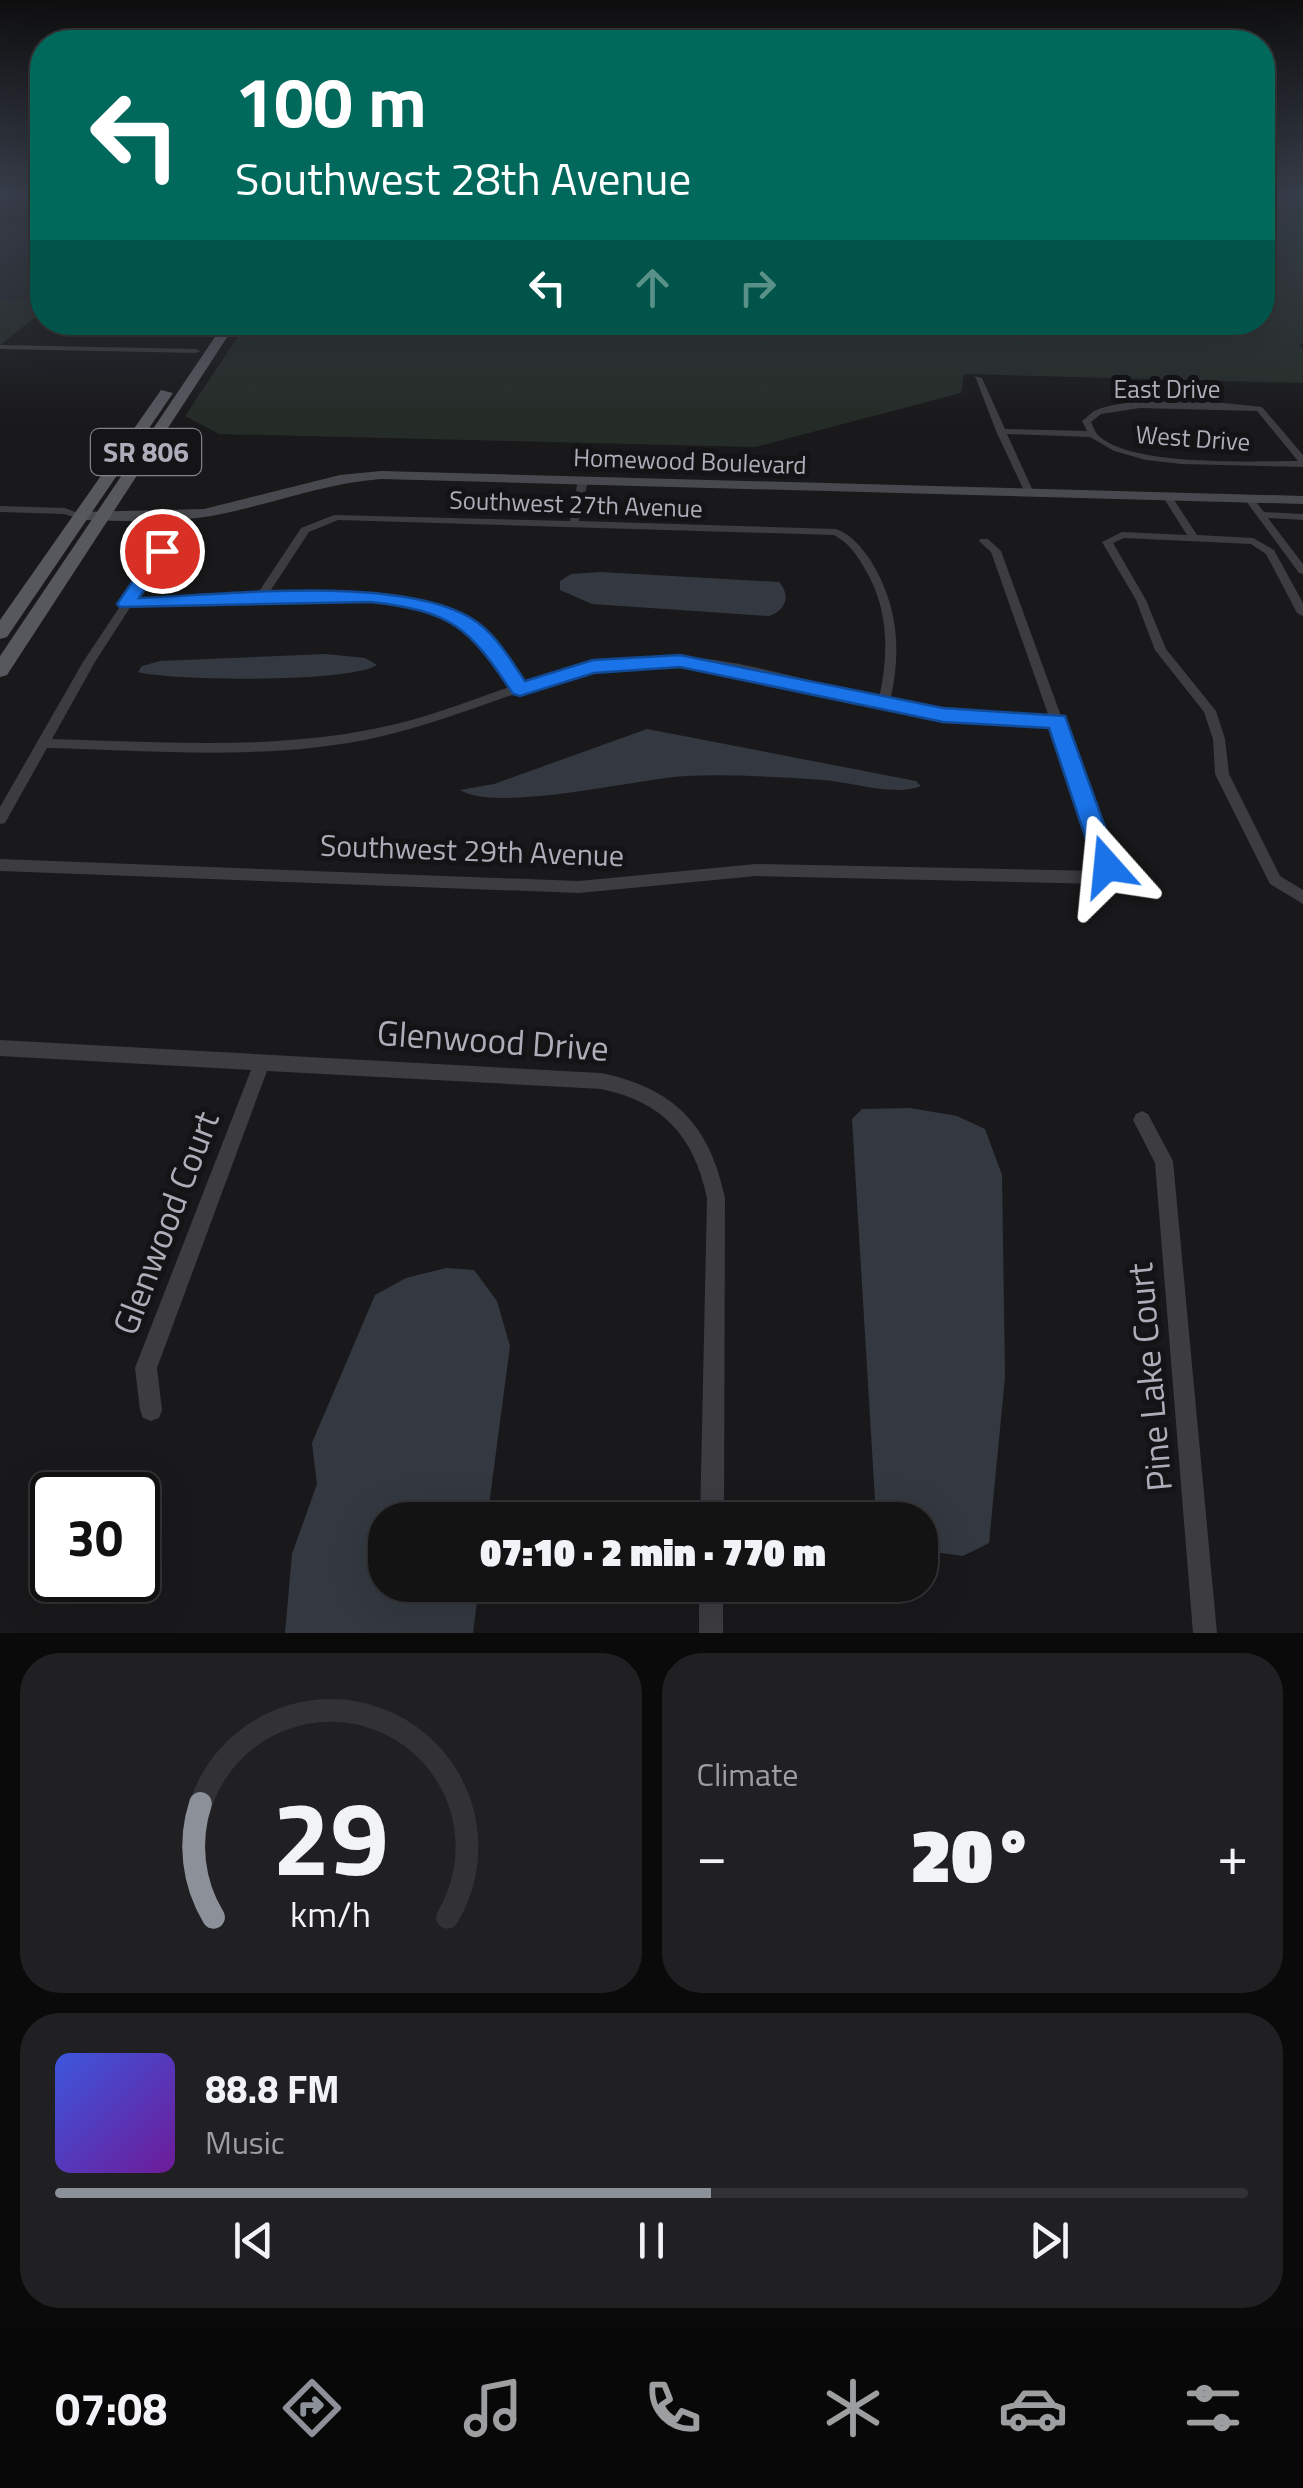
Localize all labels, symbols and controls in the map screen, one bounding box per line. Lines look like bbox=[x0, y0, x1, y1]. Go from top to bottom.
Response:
text: 100 m bbox=[235, 48, 427, 154]
icon: left bbox=[70, 70, 200, 200]
text: Southwest 28th Avenue bbox=[235, 144, 691, 212]
icon: left bbox=[520, 260, 575, 315]
icon: ahead bbox=[625, 260, 680, 315]
icon: right bbox=[730, 260, 785, 315]
street label: East Drive bbox=[1114, 370, 1220, 408]
street label: West Drive bbox=[1134, 415, 1252, 461]
road number: SR 806 bbox=[91, 429, 201, 475]
street label: Homewood Boulevard bbox=[573, 438, 807, 484]
street label: Southwest 27th Avenue bbox=[449, 481, 703, 527]
pin bbox=[120, 509, 205, 594]
icon: arrive bbox=[135, 524, 190, 579]
position arrow bbox=[1055, 814, 1159, 918]
street label: Southwest 29th Avenue bbox=[319, 822, 625, 878]
street label: Glenwood Drive bbox=[375, 1005, 611, 1075]
street label: Glenwood Court bbox=[98, 1103, 233, 1342]
street label: Pine Lake Court bbox=[1112, 1261, 1186, 1493]
speed limit sign: 30 bbox=[30, 1472, 160, 1602]
text: 07:10 · 2 min · 770 m bbox=[480, 1523, 826, 1581]
text: Climate bbox=[697, 1750, 798, 1798]
text: 29 bbox=[273, 1757, 389, 1915]
text: 20° bbox=[910, 1797, 1034, 1911]
text: − bbox=[697, 1813, 727, 1896]
text: + bbox=[1217, 1813, 1248, 1896]
text: km/h bbox=[290, 1886, 371, 1941]
text: 88.8 FM bbox=[205, 2060, 340, 2118]
text: Music bbox=[205, 2118, 285, 2166]
icon: previous bbox=[226, 2213, 281, 2268]
icon: pause bbox=[624, 2213, 679, 2268]
icon: next bbox=[1022, 2213, 1077, 2268]
icon: directions bbox=[277, 2373, 347, 2443]
icon: music bbox=[458, 2373, 528, 2443]
icon: phone bbox=[638, 2373, 708, 2443]
icon: climate bbox=[818, 2373, 888, 2443]
icon: car bbox=[998, 2373, 1068, 2443]
icon: filters bbox=[1178, 2373, 1248, 2443]
text: 07:08 bbox=[55, 2374, 167, 2442]

